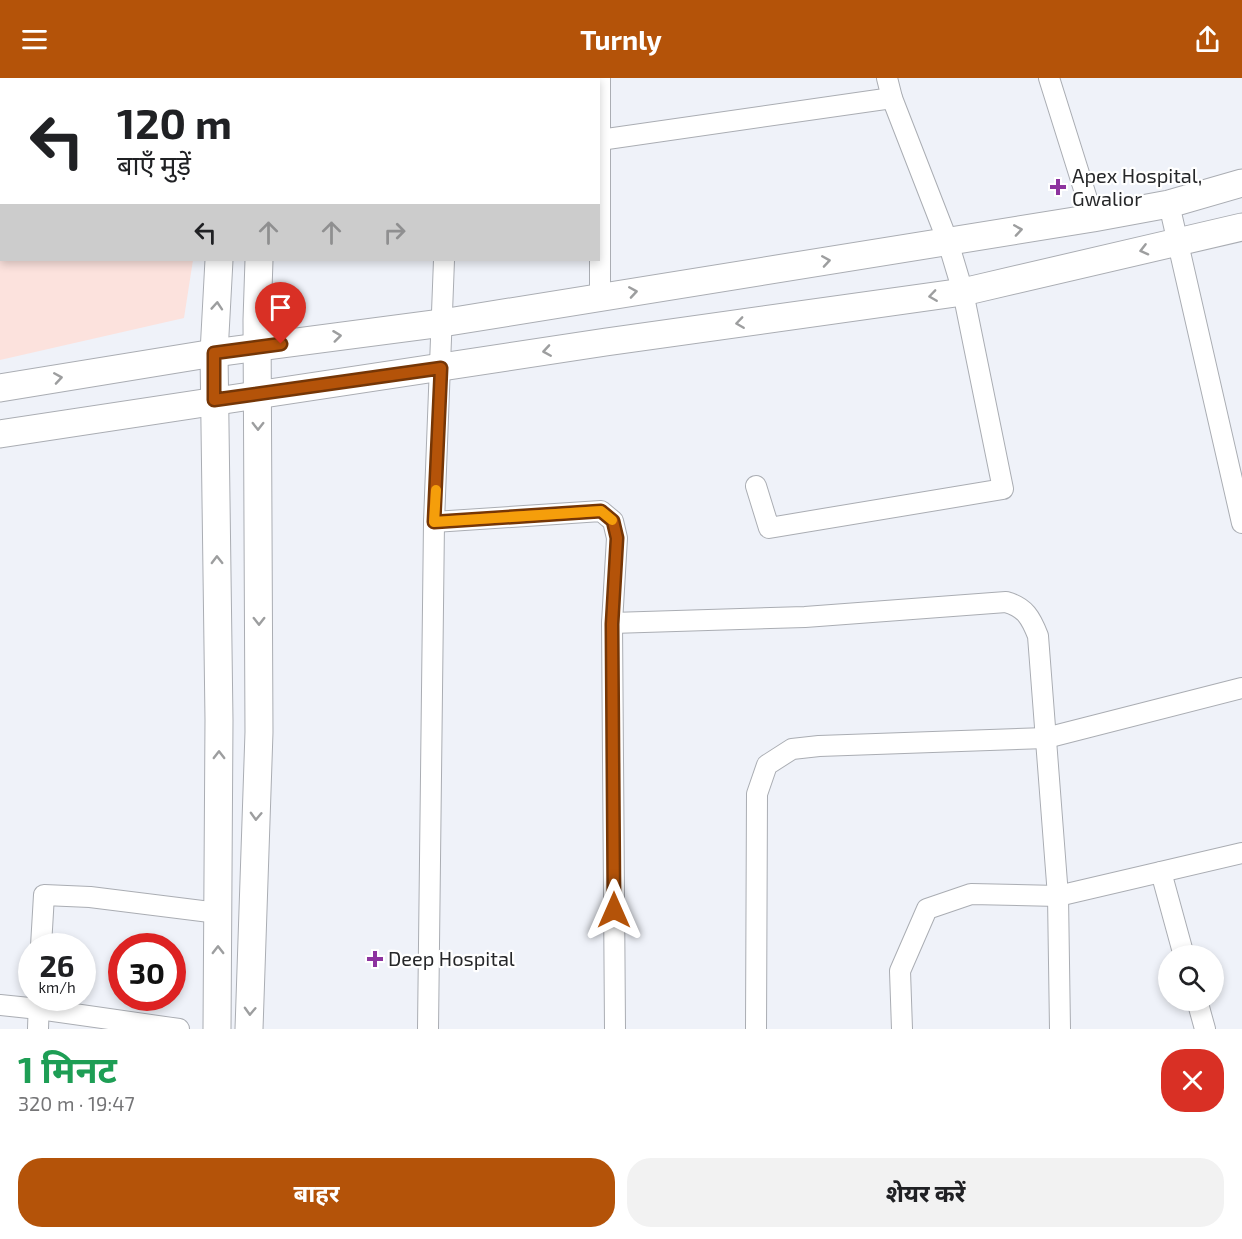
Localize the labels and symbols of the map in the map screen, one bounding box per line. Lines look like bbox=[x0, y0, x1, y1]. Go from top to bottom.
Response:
place label: Apex Hospital, Gwalior bbox=[1072, 163, 1202, 210]
marker: Apex Hospital, Gwalior bbox=[1049, 178, 1067, 196]
one-way arrow bbox=[1013, 224, 1023, 237]
one-way arrow bbox=[1140, 243, 1150, 256]
one-way arrow bbox=[821, 256, 831, 268]
pin bbox=[255, 282, 306, 344]
one-way arrow bbox=[629, 287, 638, 299]
one-way arrow bbox=[929, 290, 938, 302]
one-way arrow bbox=[211, 302, 224, 311]
one-way arrow bbox=[736, 317, 745, 329]
one-way arrow bbox=[332, 331, 341, 343]
one-way arrow bbox=[543, 344, 553, 357]
one-way arrow bbox=[53, 373, 62, 385]
one-way arrow bbox=[252, 421, 264, 430]
one-way arrow bbox=[210, 555, 223, 564]
one-way arrow bbox=[253, 616, 265, 625]
one-way arrow bbox=[213, 750, 225, 759]
one-way arrow bbox=[250, 811, 262, 820]
position arrow bbox=[582, 878, 646, 942]
speed limit sign: 30 bbox=[108, 933, 186, 1011]
one-way arrow bbox=[212, 945, 224, 954]
place label: Deep Hospital bbox=[388, 946, 515, 970]
marker: Deep Hospital bbox=[366, 950, 384, 968]
one-way arrow bbox=[244, 1006, 256, 1015]

